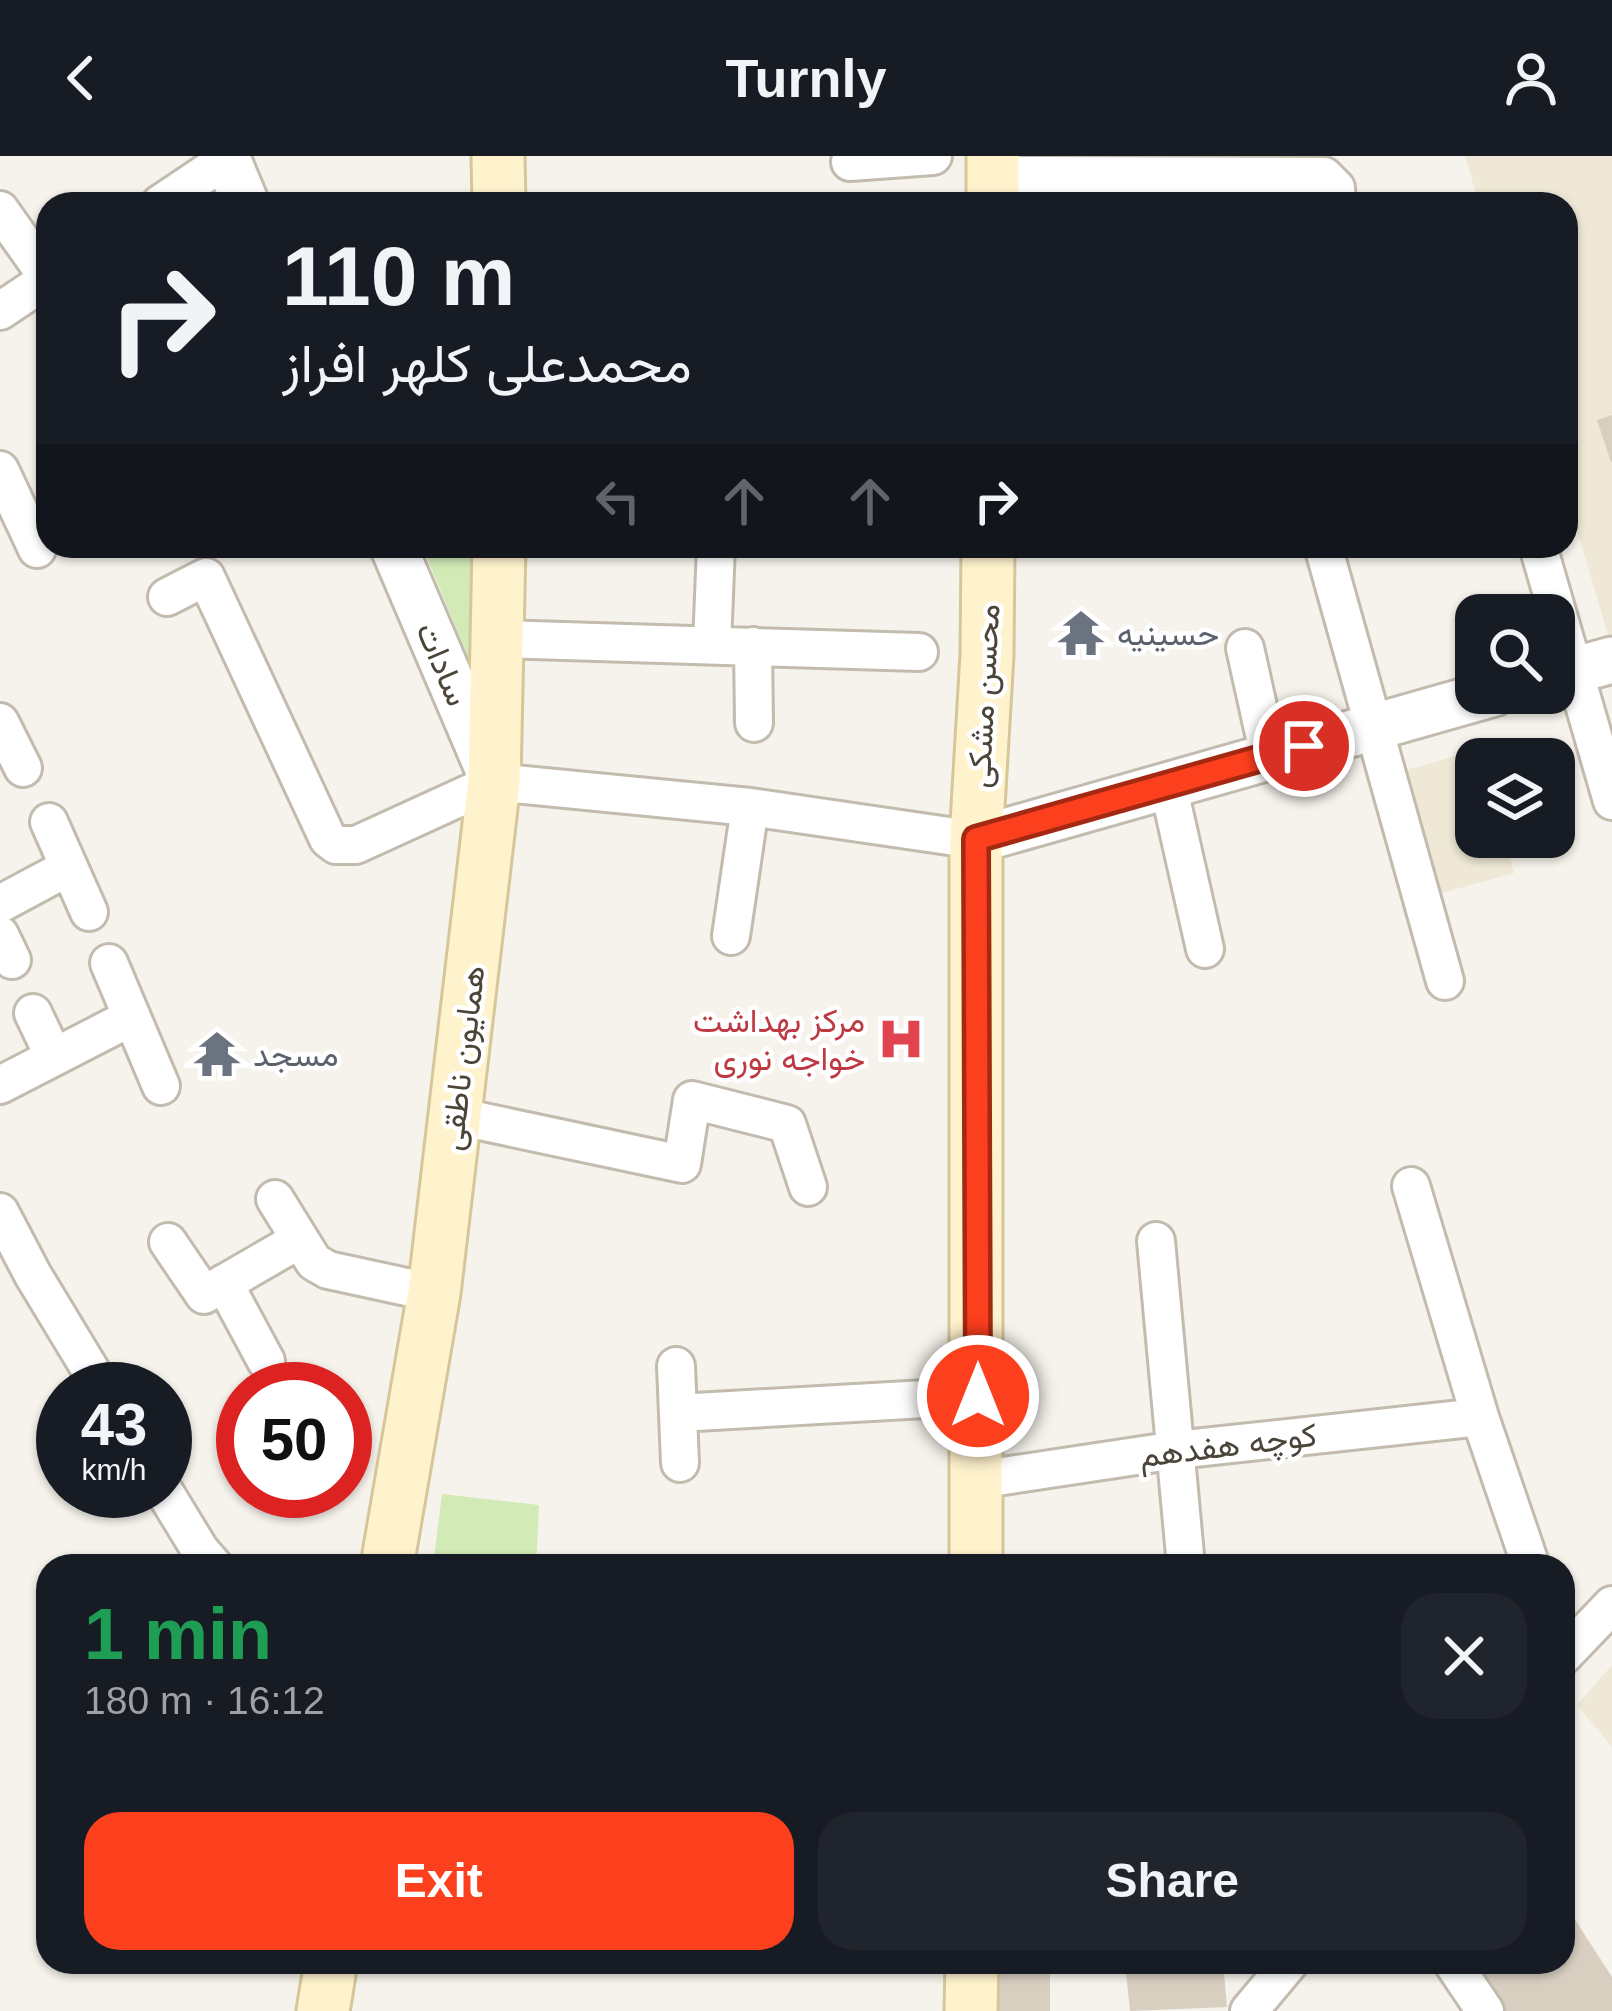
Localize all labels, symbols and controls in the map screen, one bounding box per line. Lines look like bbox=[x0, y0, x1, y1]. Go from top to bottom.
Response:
icon: back bbox=[48, 45, 114, 111]
icon: person bbox=[1498, 45, 1564, 111]
text: Turnly bbox=[726, 48, 887, 108]
text: 110 m bbox=[282, 229, 516, 323]
icon: right bbox=[84, 240, 240, 396]
text: محمدعلی کلهر افراز bbox=[282, 333, 692, 393]
icon: left bbox=[585, 468, 651, 534]
icon: ahead bbox=[711, 468, 777, 534]
icon: ahead bbox=[837, 468, 903, 534]
icon: right bbox=[963, 468, 1029, 534]
map controls bbox=[1455, 594, 1575, 858]
button: search bbox=[1455, 594, 1575, 714]
street label: محسن مشکی bbox=[960, 603, 1007, 789]
temple icon: حسینیه bbox=[1056, 608, 1106, 658]
place label: حسینیه bbox=[1117, 615, 1219, 653]
street label: سادات bbox=[409, 617, 477, 711]
pin bbox=[1253, 695, 1355, 797]
icon: arrive bbox=[1271, 713, 1337, 779]
button: layers bbox=[1455, 738, 1575, 858]
street label: همایون ناطقی bbox=[432, 963, 494, 1153]
place label: مرکز بهداشت خواجه نوری bbox=[693, 1002, 865, 1079]
hospital icon: مرکز بهداشت خواجه نوری bbox=[876, 1014, 926, 1064]
temple icon: مسجد bbox=[192, 1029, 242, 1079]
place label: مسجد bbox=[253, 1036, 339, 1074]
position arrow bbox=[915, 1333, 1041, 1459]
speed limit sign: 50 bbox=[216, 1362, 372, 1518]
text: 43 bbox=[81, 1391, 147, 1458]
street label: کوچه هفدهم bbox=[1137, 1416, 1319, 1478]
text: km/h bbox=[81, 1453, 147, 1486]
button: close bbox=[1401, 1593, 1527, 1719]
text: 1 min bbox=[84, 1594, 272, 1674]
text: 180 m · 16:12 bbox=[84, 1679, 325, 1722]
button: Exit bbox=[84, 1812, 794, 1950]
button: Share bbox=[818, 1812, 1527, 1950]

